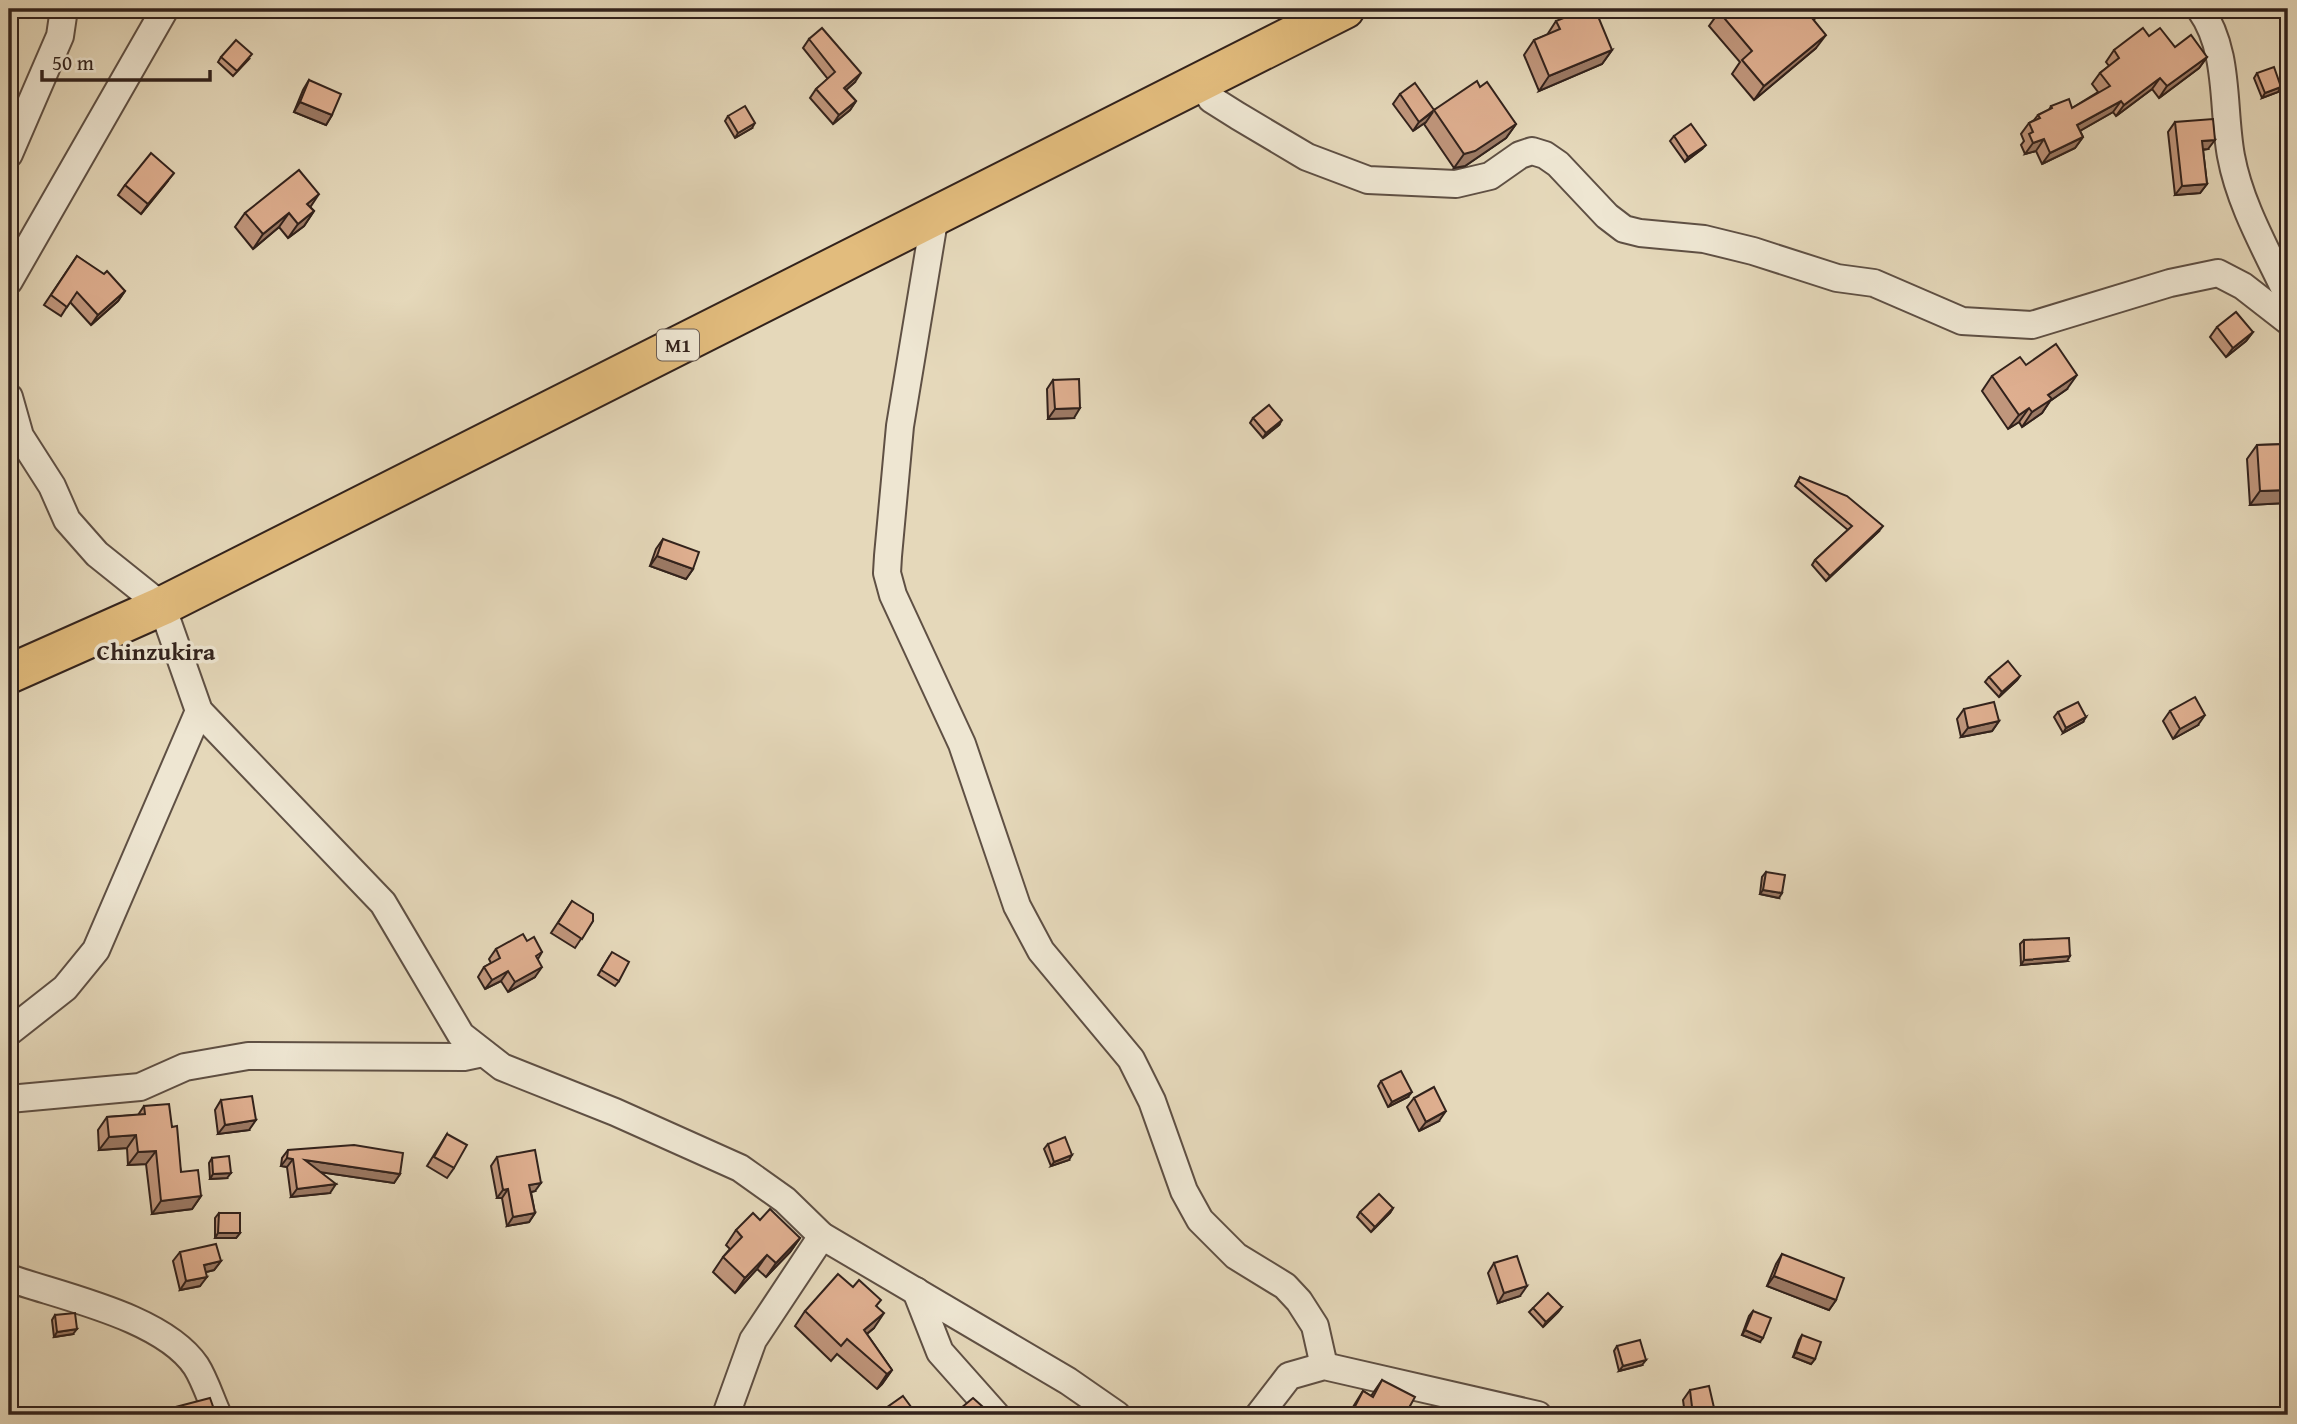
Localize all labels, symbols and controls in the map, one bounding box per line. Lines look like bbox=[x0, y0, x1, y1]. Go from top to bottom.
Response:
scale bar bbox=[42, 38, 210, 82]
text: 50 m bbox=[52, 47, 94, 78]
road number: M1 bbox=[657, 330, 699, 360]
district label: Chinzukira bbox=[97, 634, 216, 669]

